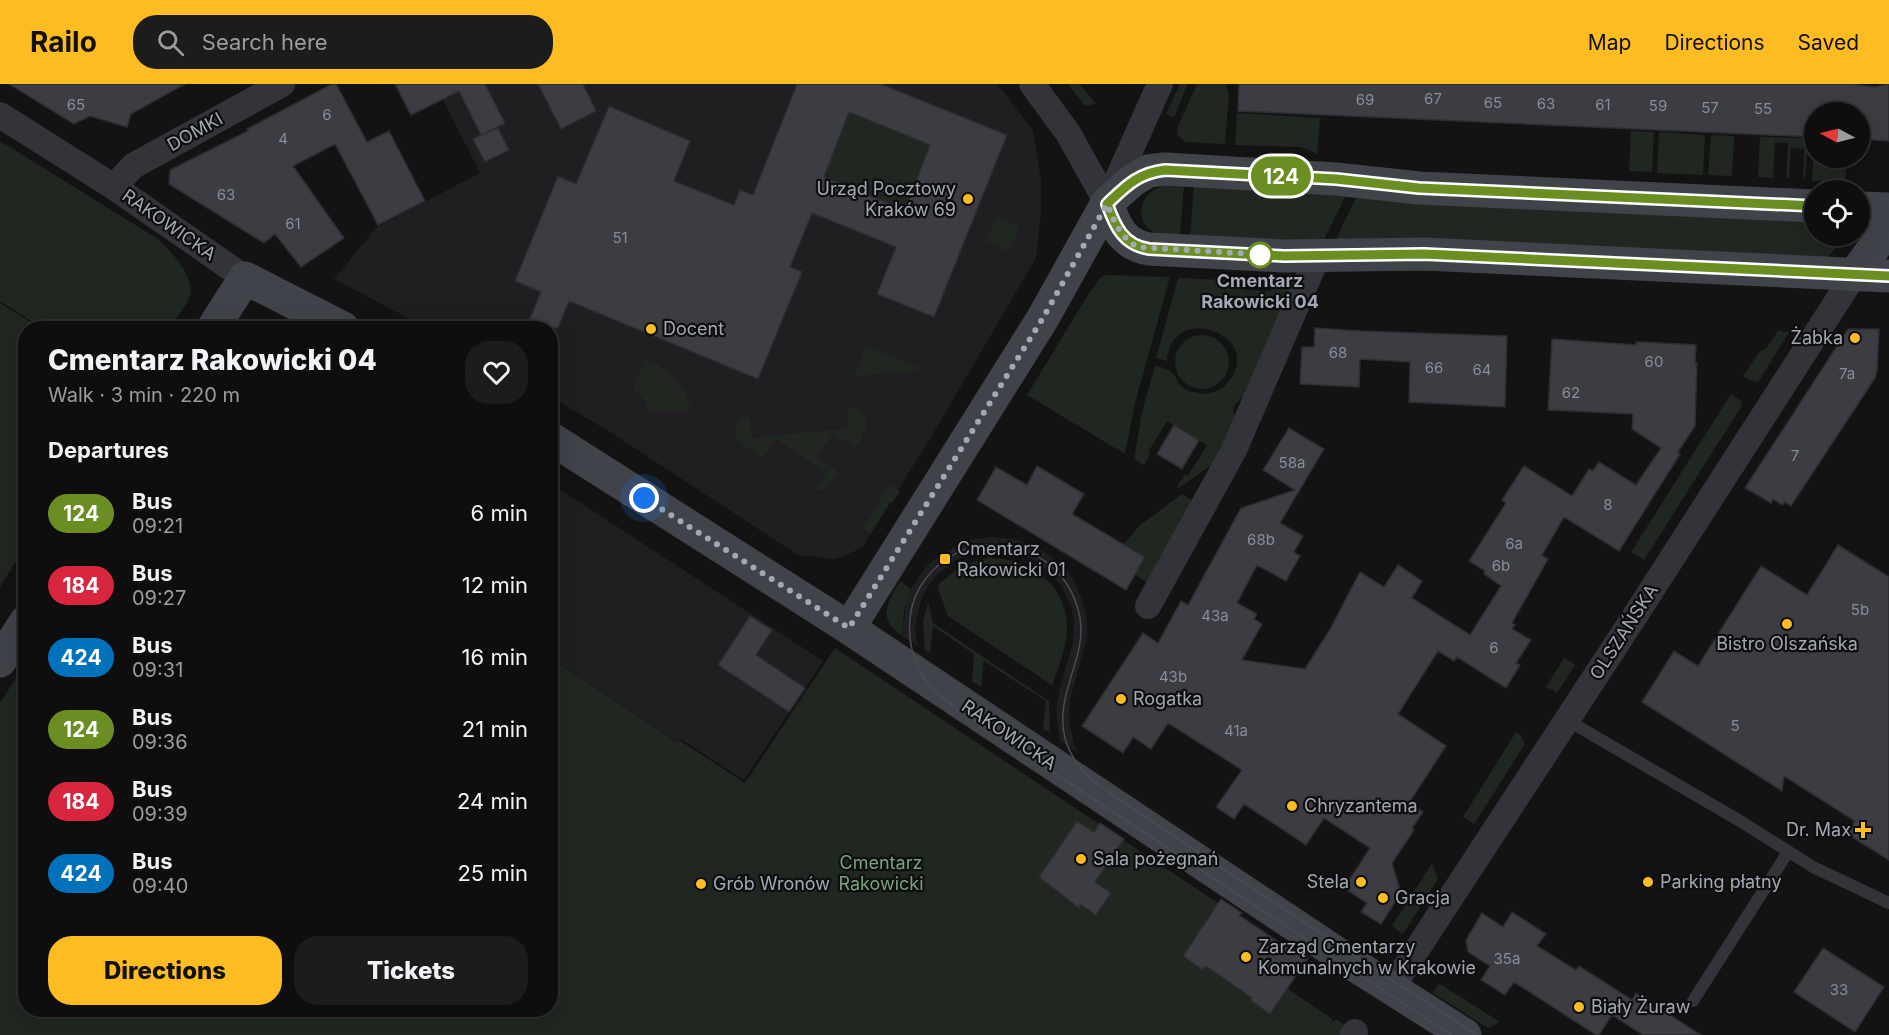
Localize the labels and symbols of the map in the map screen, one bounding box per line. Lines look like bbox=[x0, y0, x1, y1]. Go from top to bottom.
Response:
house number: 67 bbox=[1424, 89, 1442, 108]
house number: 69 bbox=[1356, 90, 1374, 109]
house number: 65 bbox=[1484, 93, 1502, 112]
house number: 63 bbox=[1537, 94, 1555, 113]
house number: 65 bbox=[67, 95, 85, 114]
house number: 61 bbox=[1595, 95, 1611, 114]
house number: 59 bbox=[1649, 96, 1667, 115]
house number: 57 bbox=[1701, 98, 1719, 117]
house number: 55 bbox=[1754, 99, 1772, 118]
north arrow bbox=[1804, 102, 1870, 168]
house number: 6 bbox=[322, 105, 332, 124]
street label: DOMKI bbox=[163, 108, 226, 155]
house number: 4 bbox=[278, 129, 288, 148]
line badge: 124 bbox=[1246, 156, 1316, 196]
place label: Urząd Pocztowy Kraków 69 bbox=[817, 178, 956, 220]
street label: RAKOWICKA bbox=[118, 185, 220, 265]
house number: 63 bbox=[217, 185, 235, 204]
marker: Urząd Pocztowy Kraków 69 bbox=[961, 192, 975, 206]
house number: 61 bbox=[285, 214, 301, 233]
house number: 51 bbox=[612, 228, 628, 247]
marker: Cmentarz Rakowicki 04 bbox=[1247, 242, 1273, 268]
place label: Cmentarz Rakowicki 04 bbox=[1201, 270, 1319, 312]
place label: Docent bbox=[663, 318, 724, 339]
marker: Docent bbox=[644, 322, 658, 336]
place label: Żabka bbox=[1791, 326, 1843, 348]
marker: Żabka bbox=[1848, 331, 1862, 345]
house number: 68 bbox=[1329, 343, 1347, 362]
house number: 60 bbox=[1645, 352, 1663, 371]
house number: 66 bbox=[1425, 358, 1443, 377]
house number: 64 bbox=[1473, 360, 1492, 379]
house number: 7a bbox=[1839, 364, 1855, 383]
house number: 62 bbox=[1562, 383, 1580, 402]
house number: 7 bbox=[1791, 446, 1799, 465]
house number: 58a bbox=[1279, 453, 1305, 472]
your location bbox=[629, 483, 659, 513]
house number: 8 bbox=[1603, 495, 1613, 514]
house number: 68b bbox=[1247, 530, 1275, 549]
house number: 6a bbox=[1505, 534, 1523, 553]
place label: Cmentarz Rakowicki 01 bbox=[957, 538, 1066, 580]
marker: Cmentarz Rakowicki 01 bbox=[938, 552, 952, 566]
house number: 6b bbox=[1492, 556, 1510, 575]
street label: OLSZAŃSKA bbox=[1584, 580, 1662, 683]
house number: 5b bbox=[1851, 600, 1869, 619]
house number: 43a bbox=[1201, 606, 1229, 625]
marker: Bistro Olszańska bbox=[1780, 617, 1794, 631]
place label: Bistro Olszańska bbox=[1716, 633, 1858, 654]
house number: 6 bbox=[1489, 638, 1499, 657]
house number: 43b bbox=[1159, 667, 1187, 686]
place label: Rogatka bbox=[1133, 688, 1202, 709]
marker: Rogatka bbox=[1114, 692, 1128, 706]
street label: RAKOWICKA bbox=[958, 695, 1061, 774]
house number: 5 bbox=[1730, 716, 1740, 735]
house number: 41a bbox=[1224, 721, 1248, 740]
place label: Chryzantema bbox=[1304, 795, 1418, 816]
marker: Chryzantema bbox=[1285, 799, 1299, 813]
place label: Dr. Max bbox=[1786, 819, 1851, 840]
marker: Dr. Max bbox=[1856, 823, 1870, 837]
place label: Sala pożegnań bbox=[1093, 848, 1218, 869]
park label: Cmentarz Rakowicki bbox=[838, 852, 924, 894]
marker: Sala pożegnań bbox=[1074, 852, 1088, 866]
place label: Stela bbox=[1307, 871, 1349, 892]
place label: Parking płatny bbox=[1660, 871, 1782, 892]
place label: Grób Wronów bbox=[713, 873, 830, 894]
marker: Stela bbox=[1354, 875, 1368, 889]
marker: Parking płatny bbox=[1641, 875, 1655, 889]
marker: Grób Wronów bbox=[694, 877, 708, 891]
place label: Gracja bbox=[1395, 887, 1450, 908]
marker: Gracja bbox=[1376, 891, 1390, 905]
place label: Zarząd Cmentarzy Komunalnych w Krakowie bbox=[1258, 936, 1476, 978]
house number: 35a bbox=[1494, 949, 1520, 968]
marker: Zarząd Cmentarzy Komunalnych w Krakowie bbox=[1239, 950, 1253, 964]
house number: 33 bbox=[1830, 980, 1848, 999]
place label: Biały Żuraw bbox=[1591, 995, 1691, 1017]
marker: Biały Żuraw bbox=[1572, 1000, 1586, 1014]

